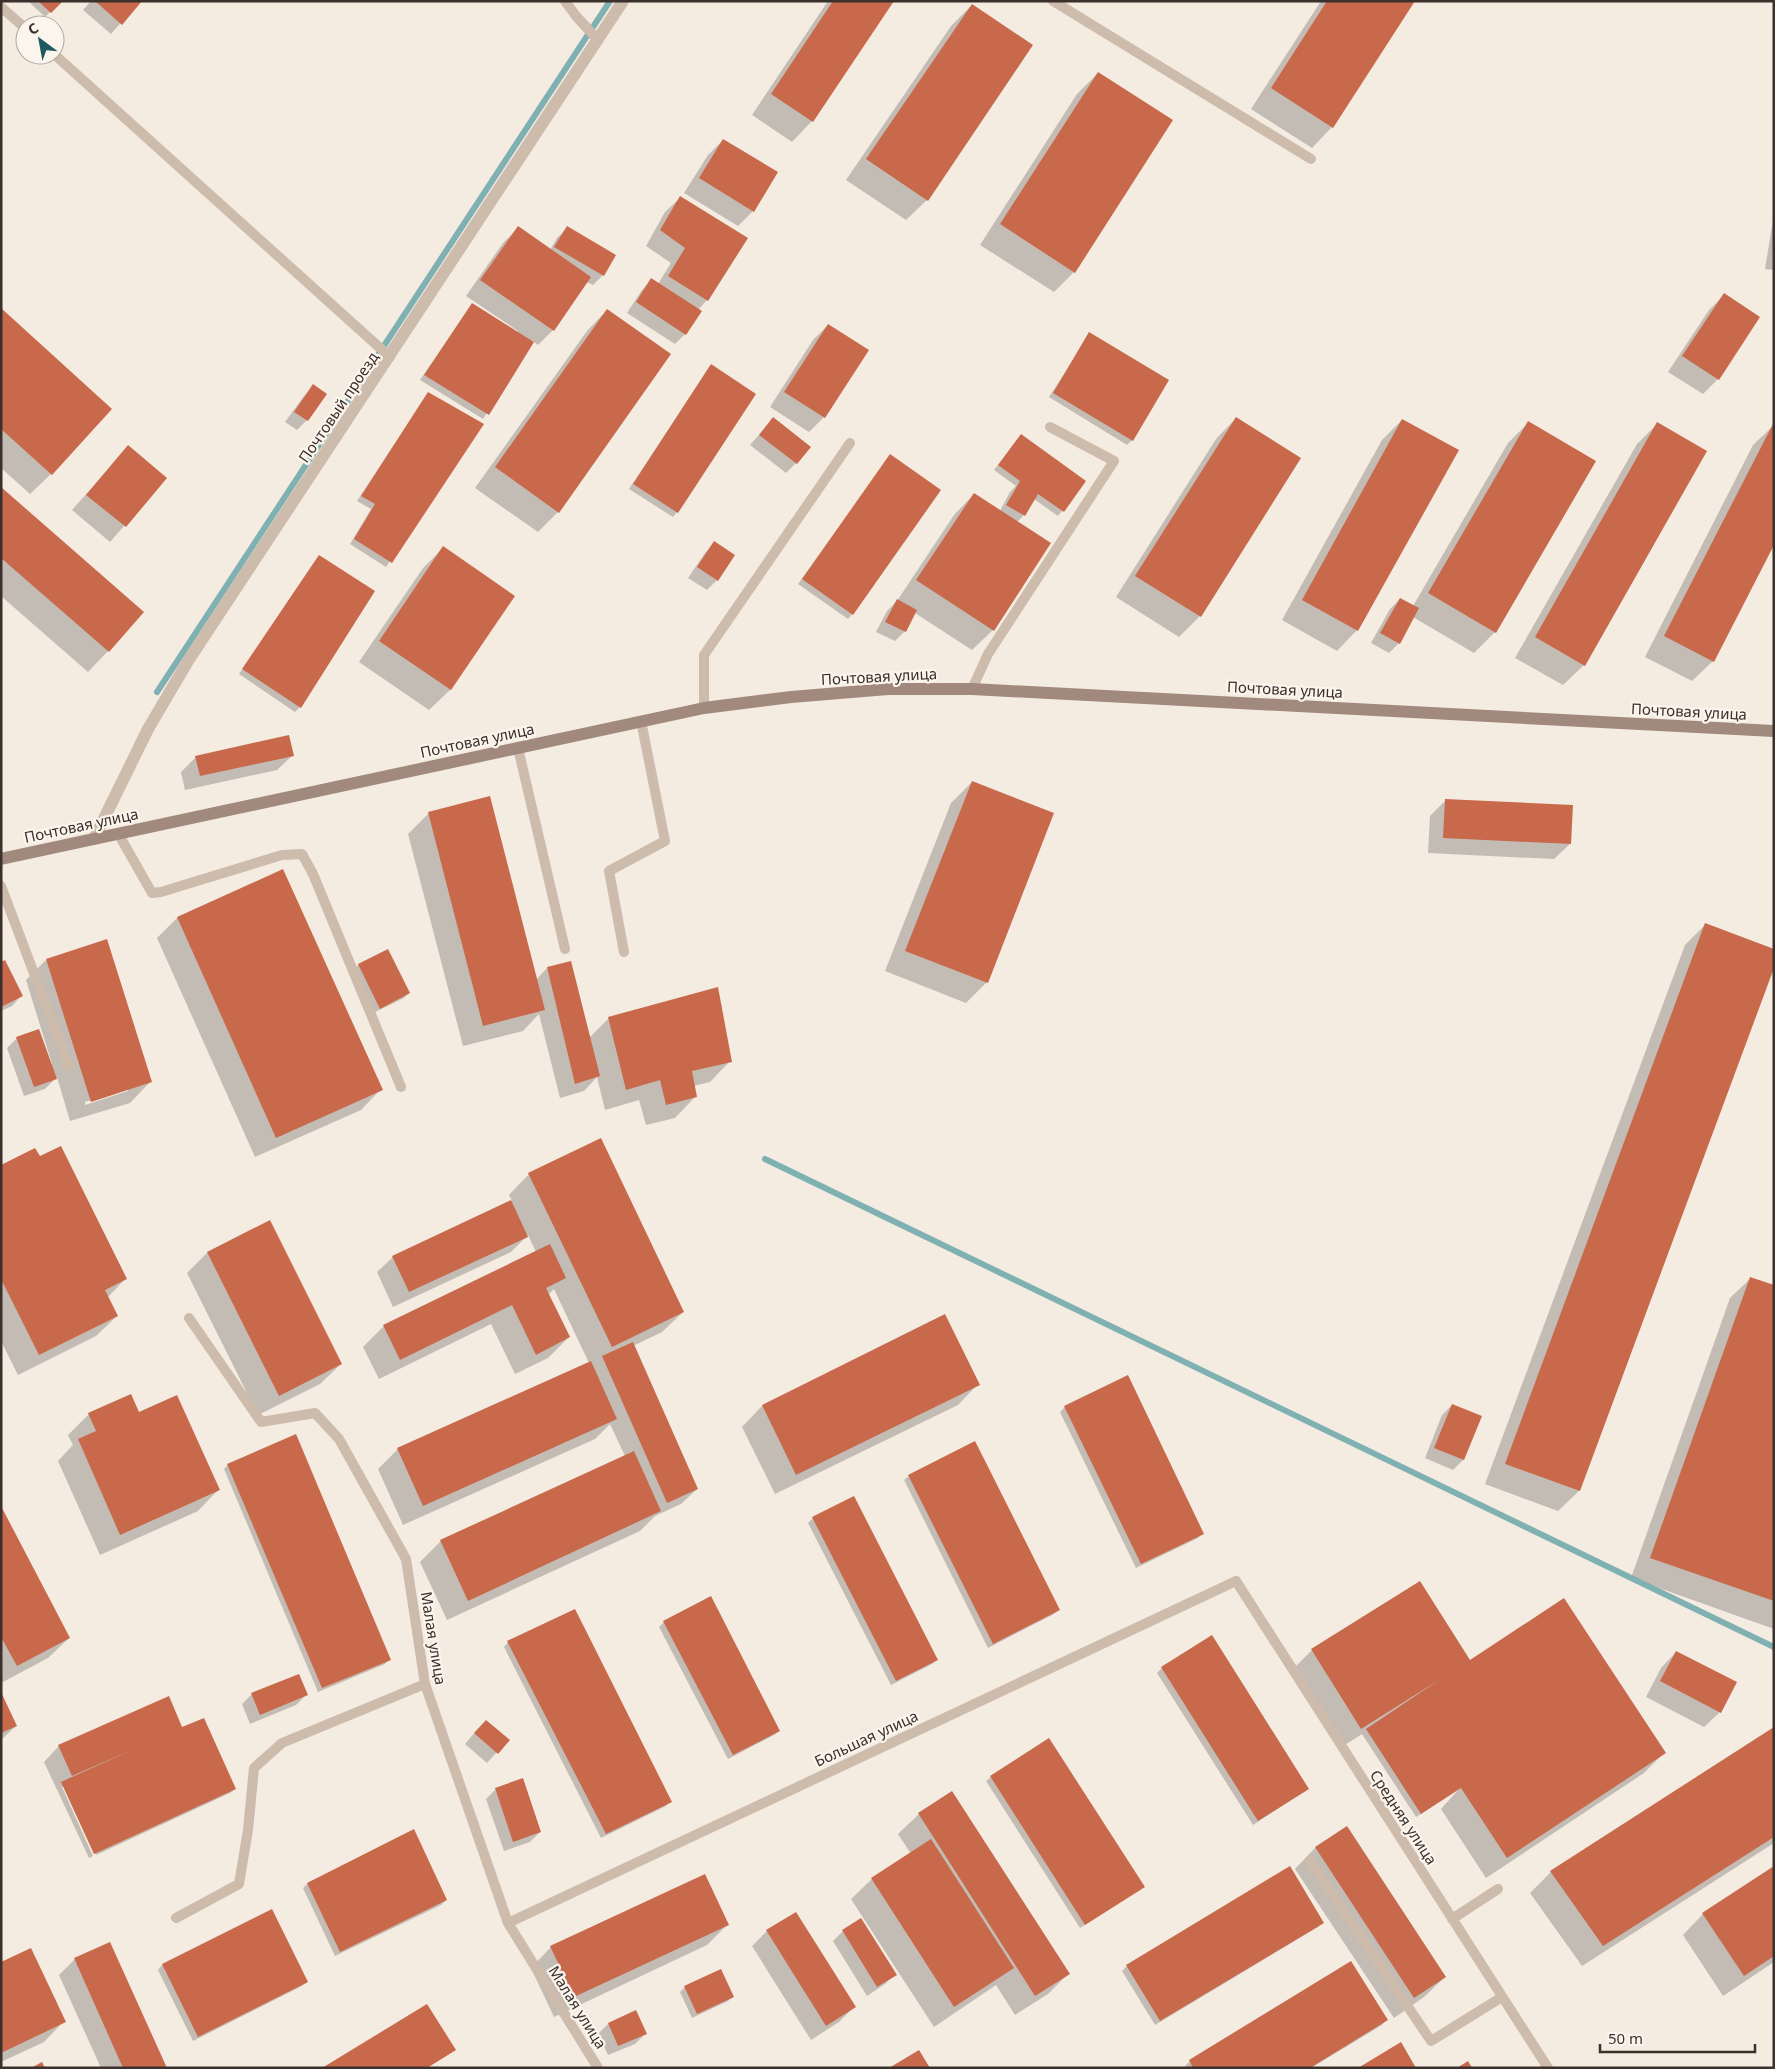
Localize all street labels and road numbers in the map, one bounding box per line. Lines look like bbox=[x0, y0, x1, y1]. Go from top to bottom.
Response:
street label: Почтовый проезд bbox=[294, 348, 382, 466]
street label: Почтовая улица bbox=[820, 663, 938, 689]
street label: Почтовая улица bbox=[1226, 676, 1344, 702]
street label: Почтовая улица bbox=[1630, 698, 1748, 724]
street label: Почтовая улица bbox=[418, 718, 536, 762]
street label: Почтовая улица bbox=[22, 803, 140, 847]
street label: Малая улица bbox=[417, 1590, 451, 1686]
street label: Большая улица bbox=[811, 1705, 921, 1771]
street label: Средняя улица bbox=[1366, 1766, 1442, 1868]
street label: Малая улица bbox=[545, 1962, 611, 2052]

